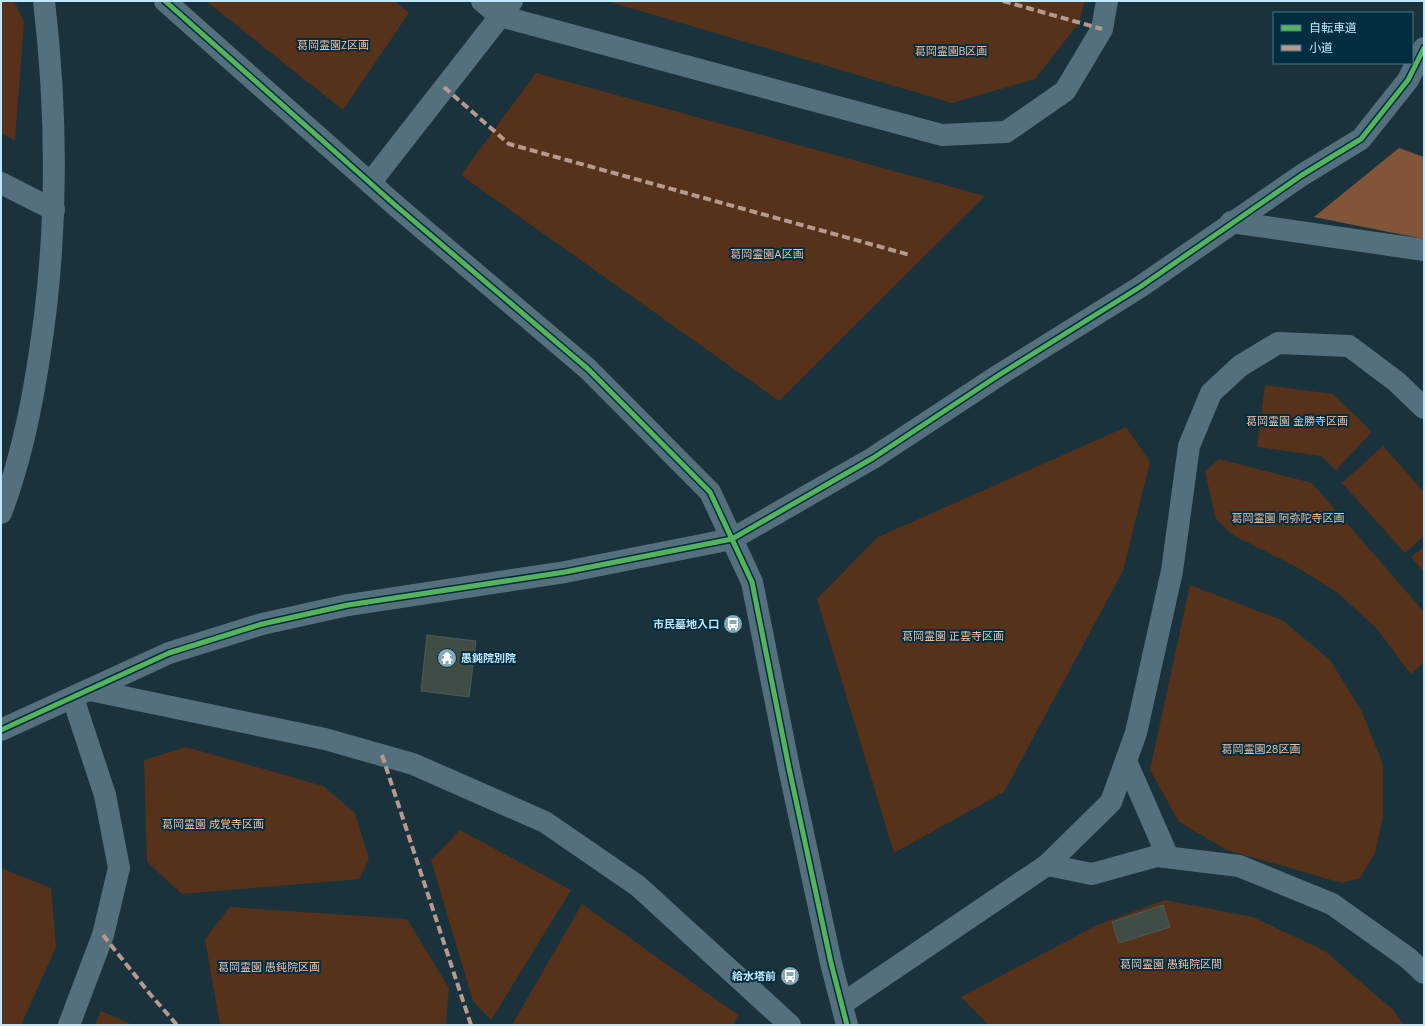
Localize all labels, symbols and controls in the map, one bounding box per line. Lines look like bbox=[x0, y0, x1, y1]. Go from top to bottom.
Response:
legend bbox=[1273, 12, 1413, 64]
text: 自転車道 bbox=[1309, 20, 1357, 36]
park label: 葛岡霊園Z区画 bbox=[297, 38, 369, 52]
text: 小道 bbox=[1309, 40, 1333, 56]
park label: 葛岡霊園B区画 bbox=[915, 44, 987, 58]
park label: 葛岡霊園A区画 bbox=[730, 247, 804, 261]
park label: 葛岡霊園 金勝寺区画 bbox=[1246, 414, 1348, 428]
park label: 葛岡霊園 阿弥陀寺区画 bbox=[1232, 511, 1344, 525]
bus stop icon: 市民墓地入口 bbox=[722, 613, 744, 635]
place label: 市民墓地入口 bbox=[653, 617, 719, 631]
park label: 葛岡霊園 正雲寺区画 bbox=[902, 629, 1004, 643]
temple icon: 愚鈍院別院 bbox=[436, 647, 458, 669]
place label: 愚鈍院別院 bbox=[461, 651, 516, 665]
park label: 葛岡霊園28区画 bbox=[1222, 742, 1300, 756]
park label: 葛岡霊園 成覚寺区画 bbox=[162, 817, 264, 831]
park label: 葛岡霊園 愚鈍院区間 bbox=[1120, 957, 1222, 971]
park label: 葛岡霊園 愚鈍院区画 bbox=[218, 960, 320, 974]
bus stop icon: 給水塔前 bbox=[779, 965, 801, 987]
place label: 給水塔前 bbox=[732, 969, 776, 983]

